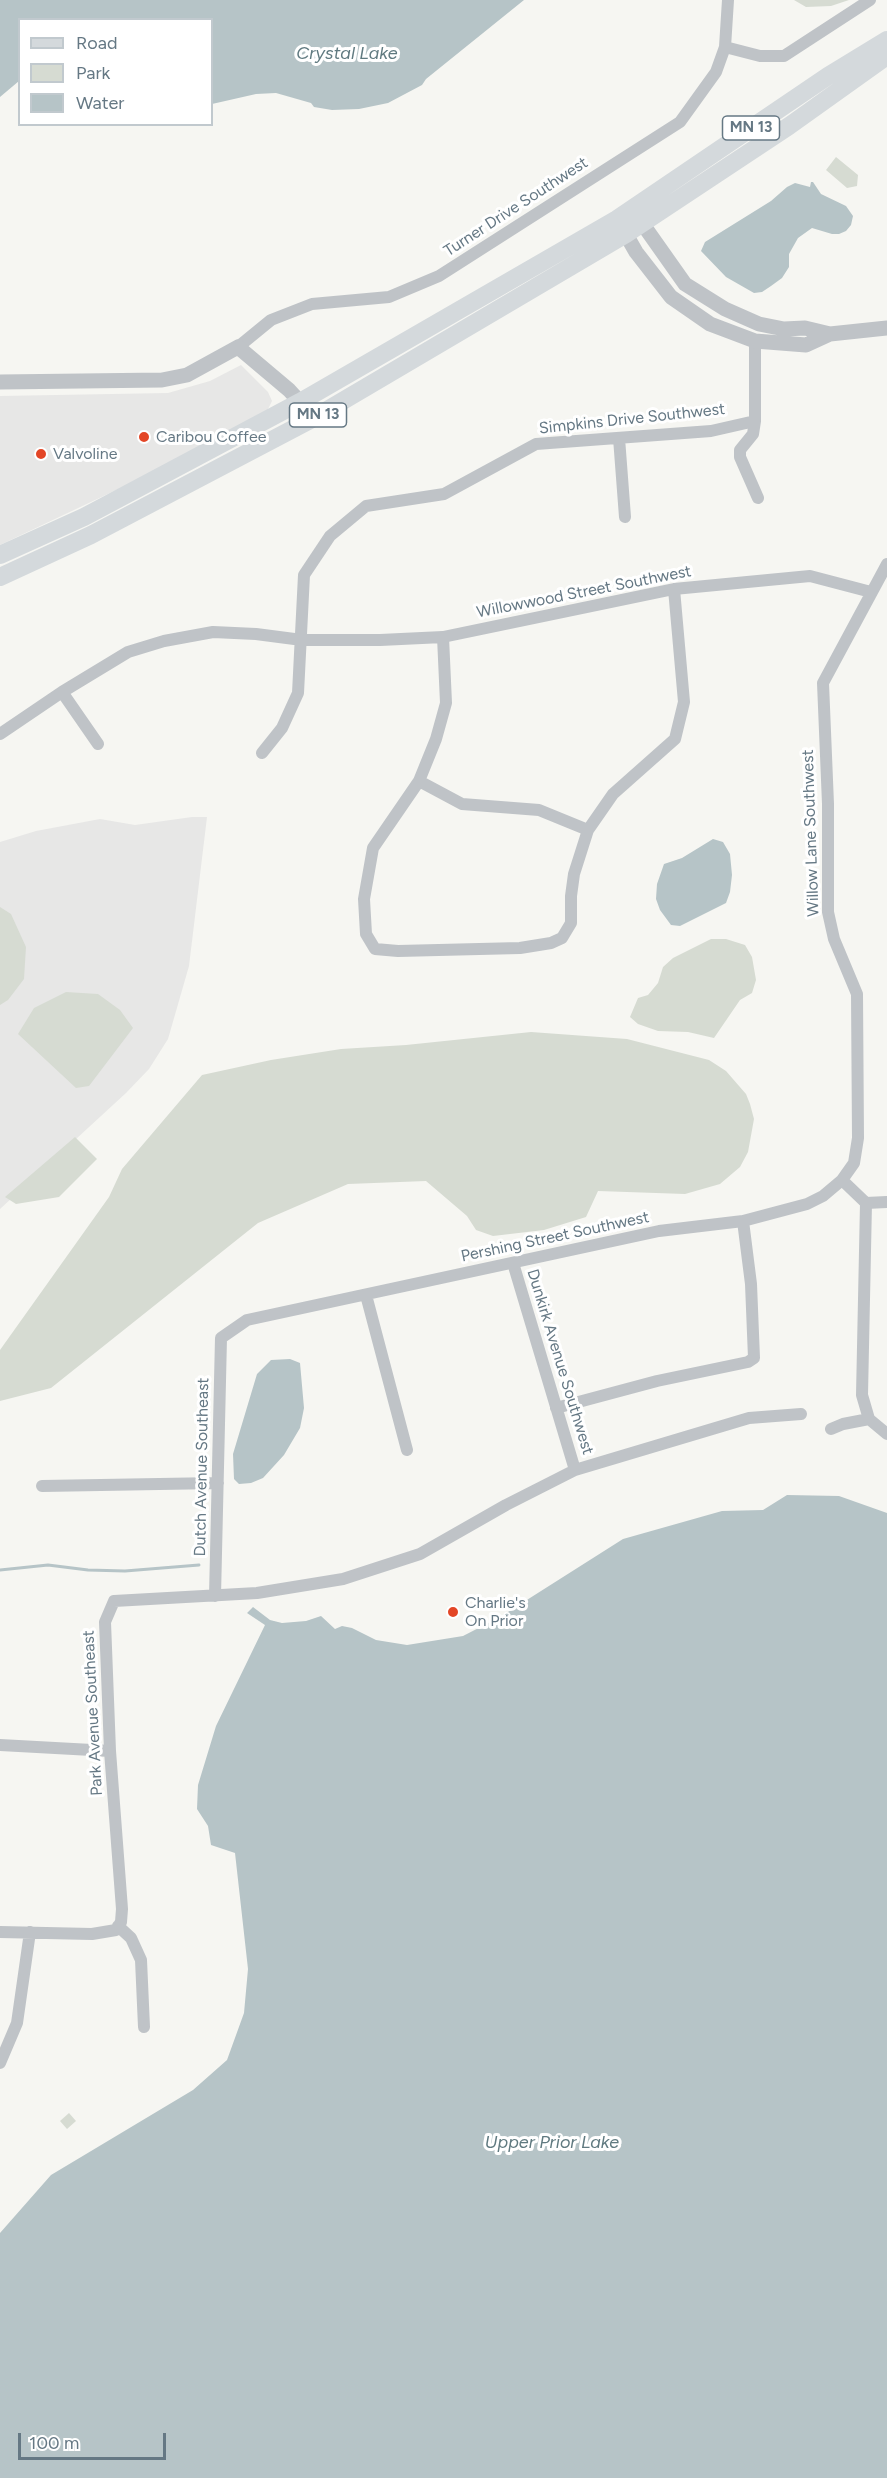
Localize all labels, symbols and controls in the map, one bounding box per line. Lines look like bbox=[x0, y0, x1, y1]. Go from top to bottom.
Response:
legend bbox=[18, 18, 213, 126]
text: Road bbox=[76, 32, 117, 54]
water label: Crystal Lake bbox=[296, 43, 398, 65]
text: Park bbox=[76, 62, 110, 84]
text: Water bbox=[76, 92, 124, 114]
road number: MN 13 bbox=[722, 116, 780, 140]
street label: Turner Drive Southwest bbox=[440, 153, 592, 261]
street label: Simpkins Drive Southwest bbox=[538, 400, 726, 438]
road number: MN 13 bbox=[290, 403, 346, 427]
place label: Caribou Coffee bbox=[156, 427, 266, 447]
marker: Caribou Coffee bbox=[137, 430, 151, 444]
place label: Valvoline bbox=[53, 444, 117, 464]
marker: Valvoline bbox=[34, 447, 48, 461]
street label: Willowwood Street Southwest bbox=[475, 562, 693, 622]
street label: Willow Lane Southwest bbox=[798, 749, 824, 917]
street label: Pershing Street Southwest bbox=[459, 1208, 651, 1266]
street label: Dunkirk Avenue Southwest bbox=[523, 1267, 597, 1457]
street label: Dutch Avenue Southeast bbox=[191, 1377, 213, 1557]
place label: Charlie's On Prior bbox=[465, 1593, 526, 1631]
marker: Charlie's On Prior bbox=[446, 1605, 460, 1619]
street label: Park Avenue Southeast bbox=[79, 1630, 107, 1796]
water label: Upper Prior Lake bbox=[485, 2132, 619, 2154]
scale bar bbox=[21, 2421, 170, 2459]
text: 100 m bbox=[29, 2432, 79, 2454]

